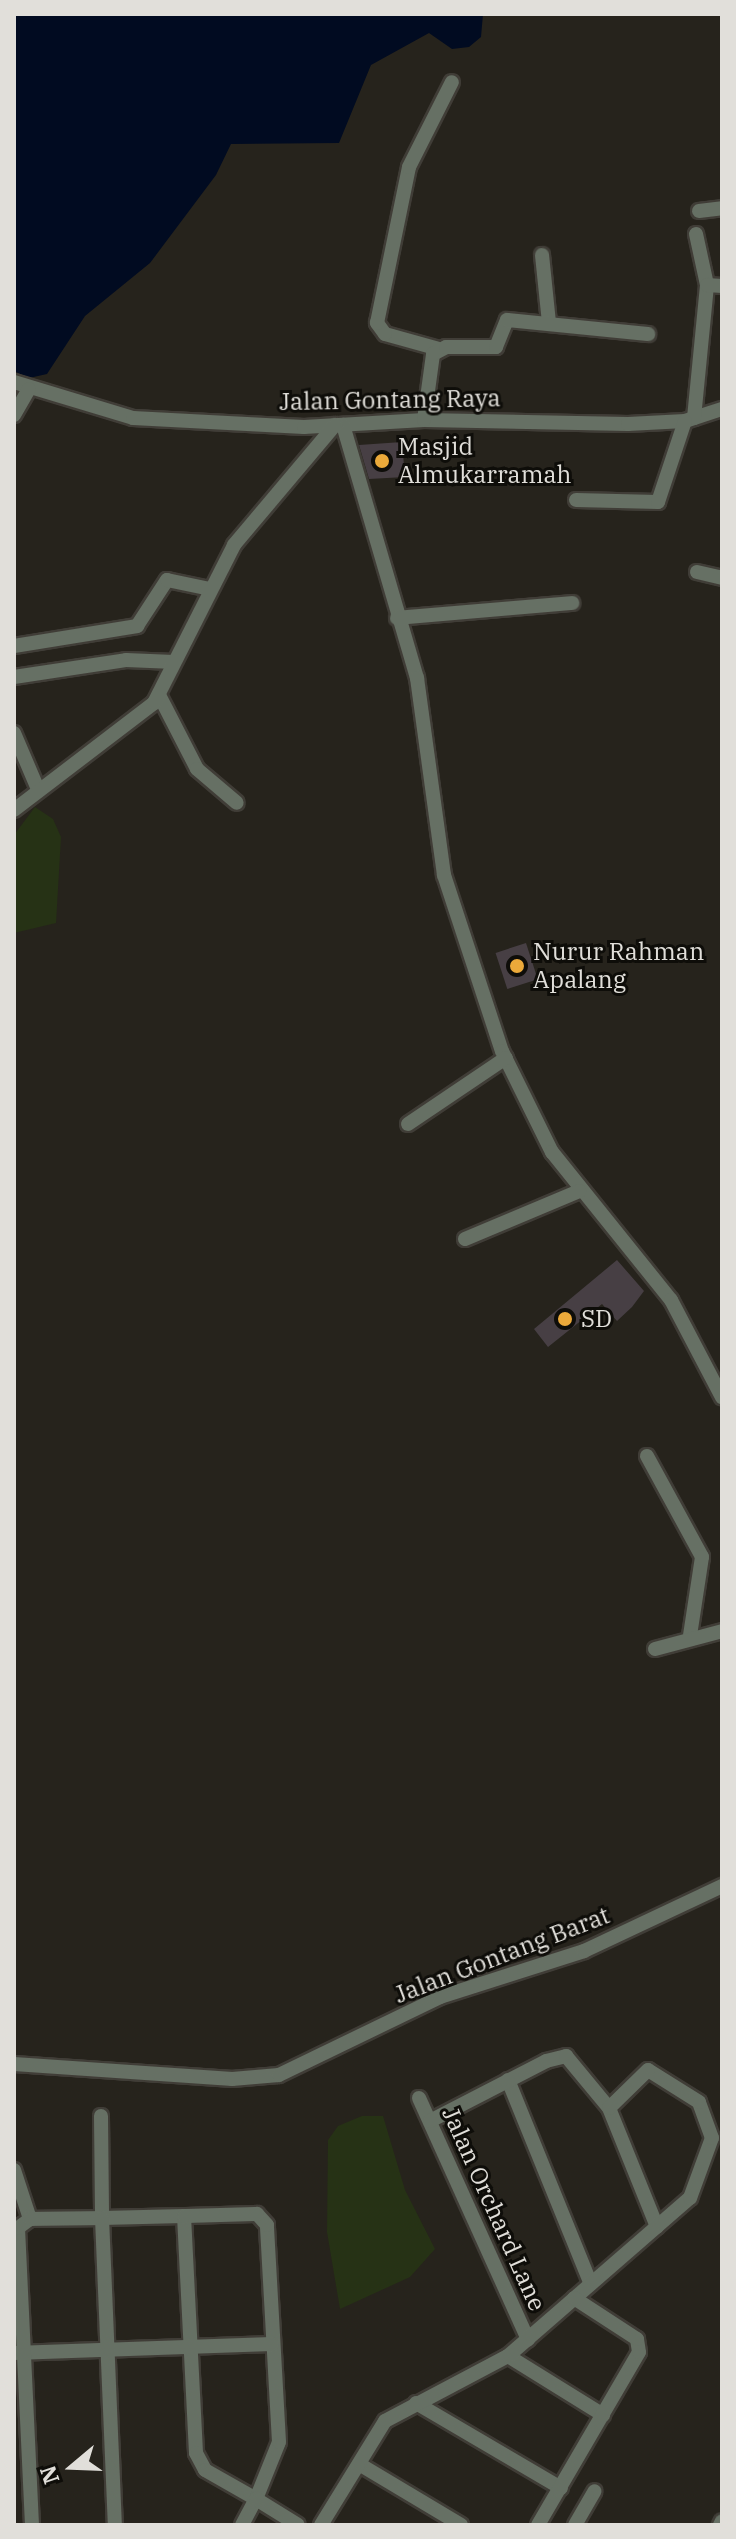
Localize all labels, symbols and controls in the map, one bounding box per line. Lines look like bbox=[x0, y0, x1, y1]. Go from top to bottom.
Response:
street label: Jalan Gontang Raya bbox=[279, 384, 501, 416]
place label: Masjid Almukarramah bbox=[398, 433, 572, 489]
marker: Masjid Almukarramah bbox=[373, 452, 391, 470]
place label: Nurur Rahman Apalang bbox=[533, 938, 704, 994]
marker: Nurur Rahman Apalang bbox=[508, 957, 526, 975]
place label: SD bbox=[581, 1305, 612, 1333]
marker: SD bbox=[556, 1310, 574, 1328]
street label: Jalan Gontang Barat bbox=[390, 1901, 614, 2009]
street label: Jalan Orchard Lane bbox=[436, 2103, 552, 2315]
north arrow bbox=[32, 2427, 112, 2507]
text: N bbox=[32, 2462, 65, 2488]

